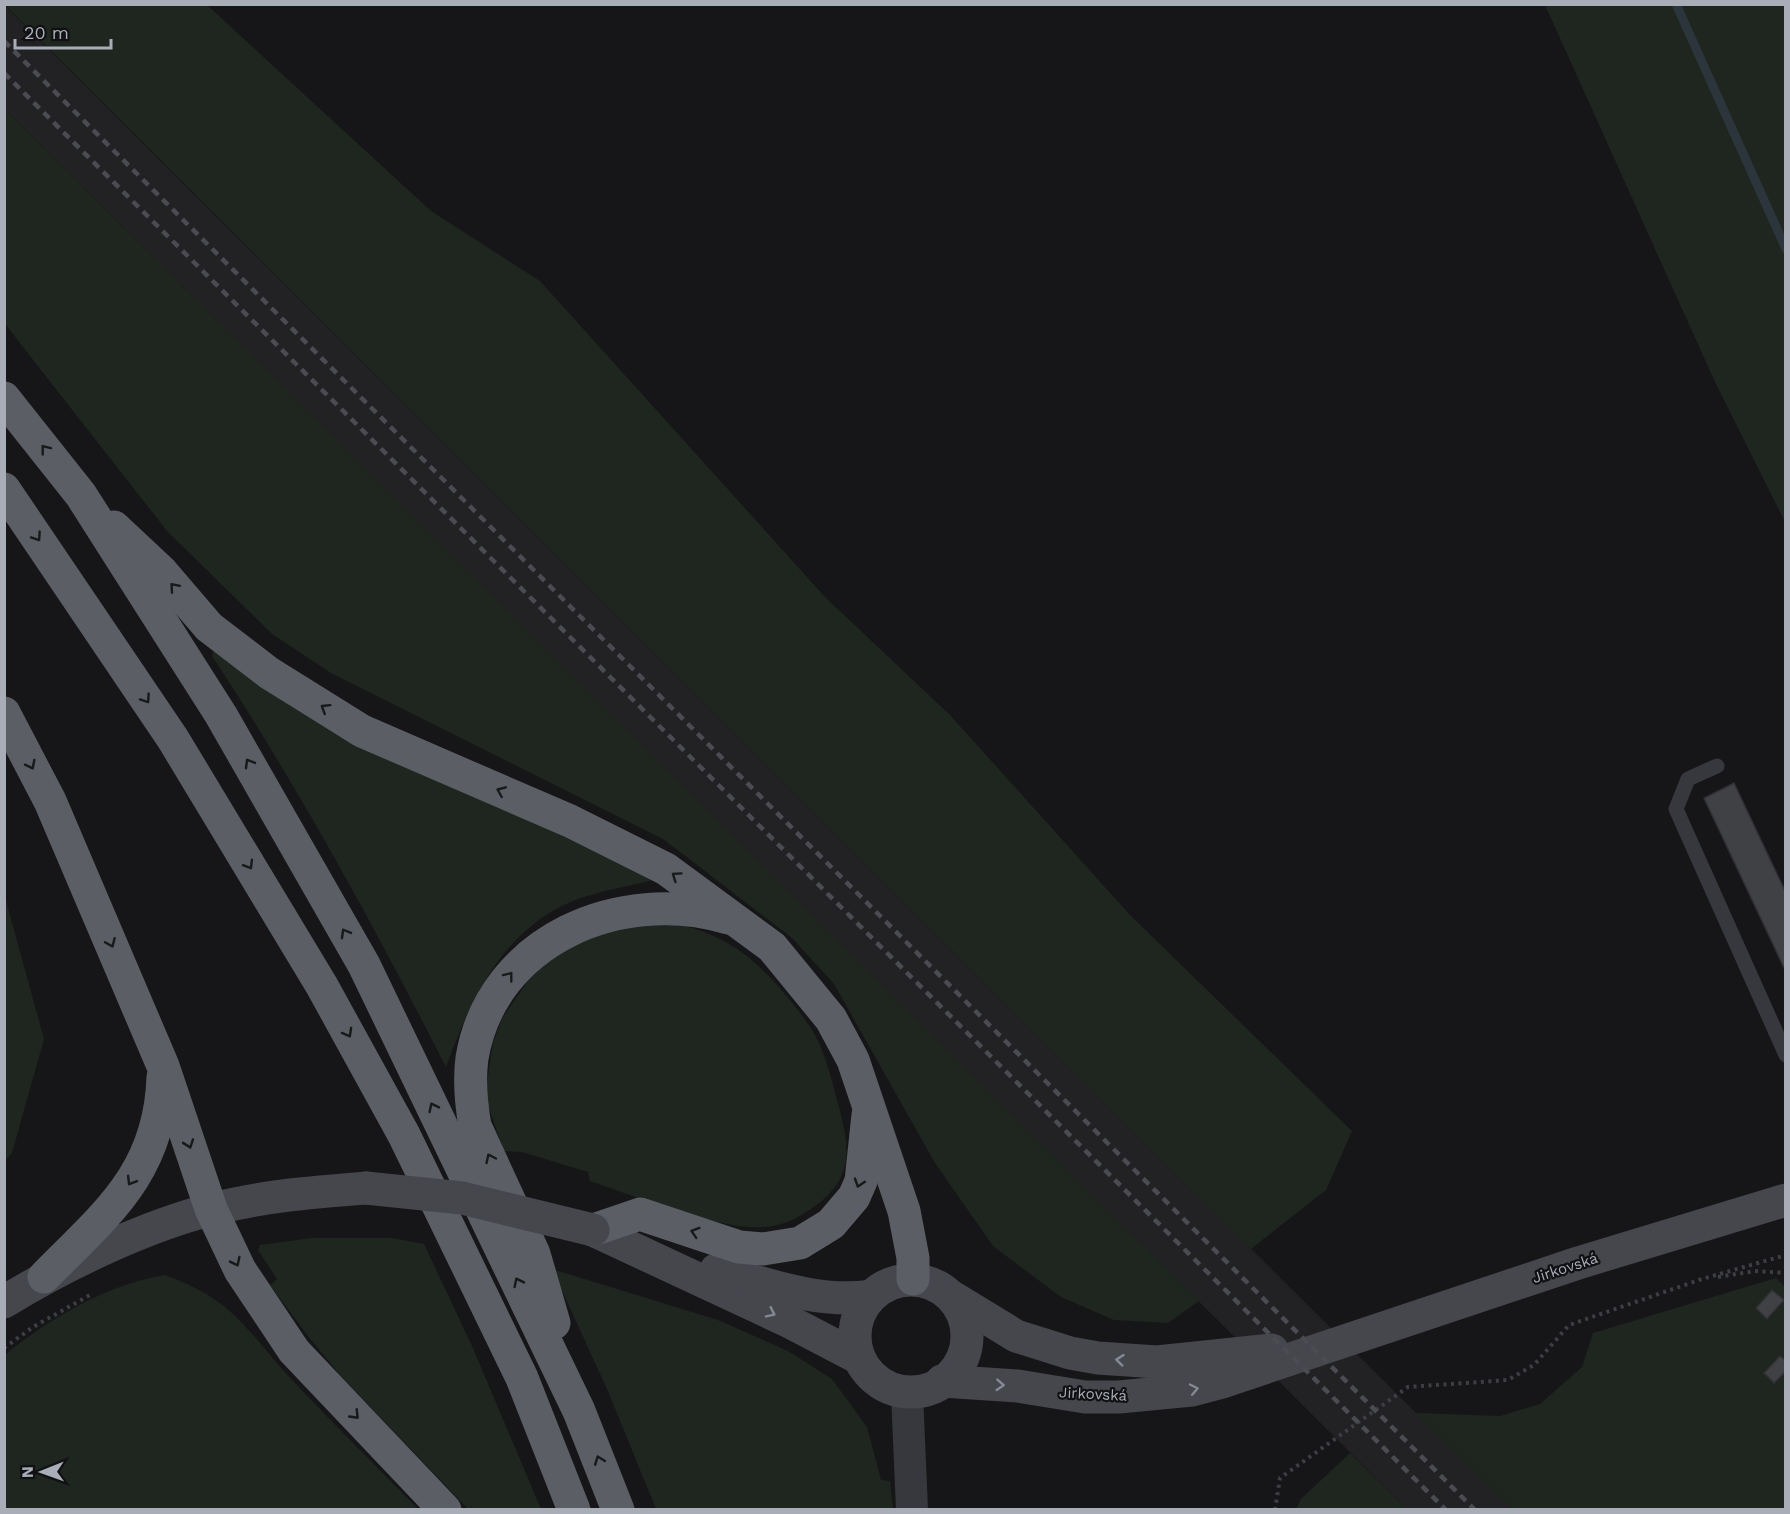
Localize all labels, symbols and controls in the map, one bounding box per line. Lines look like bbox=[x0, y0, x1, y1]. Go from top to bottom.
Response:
scale bar bbox=[15, 12, 111, 50]
text: 20 m bbox=[24, 22, 69, 43]
one-way arrow bbox=[41, 445, 52, 456]
one-way arrow bbox=[30, 531, 41, 542]
one-way arrow bbox=[170, 583, 181, 593]
one-way arrow bbox=[139, 692, 150, 703]
one-way arrow bbox=[321, 704, 331, 716]
one-way arrow bbox=[24, 758, 35, 769]
one-way arrow bbox=[245, 759, 256, 769]
one-way arrow bbox=[496, 786, 507, 798]
one-way arrow bbox=[241, 859, 253, 869]
one-way arrow bbox=[672, 872, 683, 883]
one-way arrow bbox=[341, 929, 352, 939]
one-way arrow bbox=[103, 936, 115, 947]
one-way arrow bbox=[502, 972, 513, 983]
one-way arrow bbox=[341, 1026, 352, 1037]
one-way arrow bbox=[428, 1102, 440, 1113]
one-way arrow bbox=[182, 1138, 195, 1149]
one-way arrow bbox=[485, 1154, 497, 1165]
one-way arrow bbox=[127, 1175, 139, 1185]
one-way arrow bbox=[854, 1177, 866, 1188]
one-way arrow bbox=[690, 1227, 701, 1239]
street label: Jirkovská bbox=[1530, 1249, 1601, 1287]
one-way arrow bbox=[229, 1255, 241, 1266]
one-way arrow bbox=[513, 1278, 525, 1289]
one-way arrow bbox=[764, 1305, 775, 1317]
one-way arrow bbox=[1115, 1354, 1124, 1367]
one-way arrow bbox=[996, 1378, 1005, 1391]
street label: Jirkovská bbox=[1059, 1383, 1128, 1405]
one-way arrow bbox=[1189, 1383, 1199, 1396]
one-way arrow bbox=[348, 1408, 359, 1419]
north arrow bbox=[12, 1442, 72, 1502]
one-way arrow bbox=[593, 1455, 606, 1466]
text: N bbox=[18, 1466, 37, 1478]

